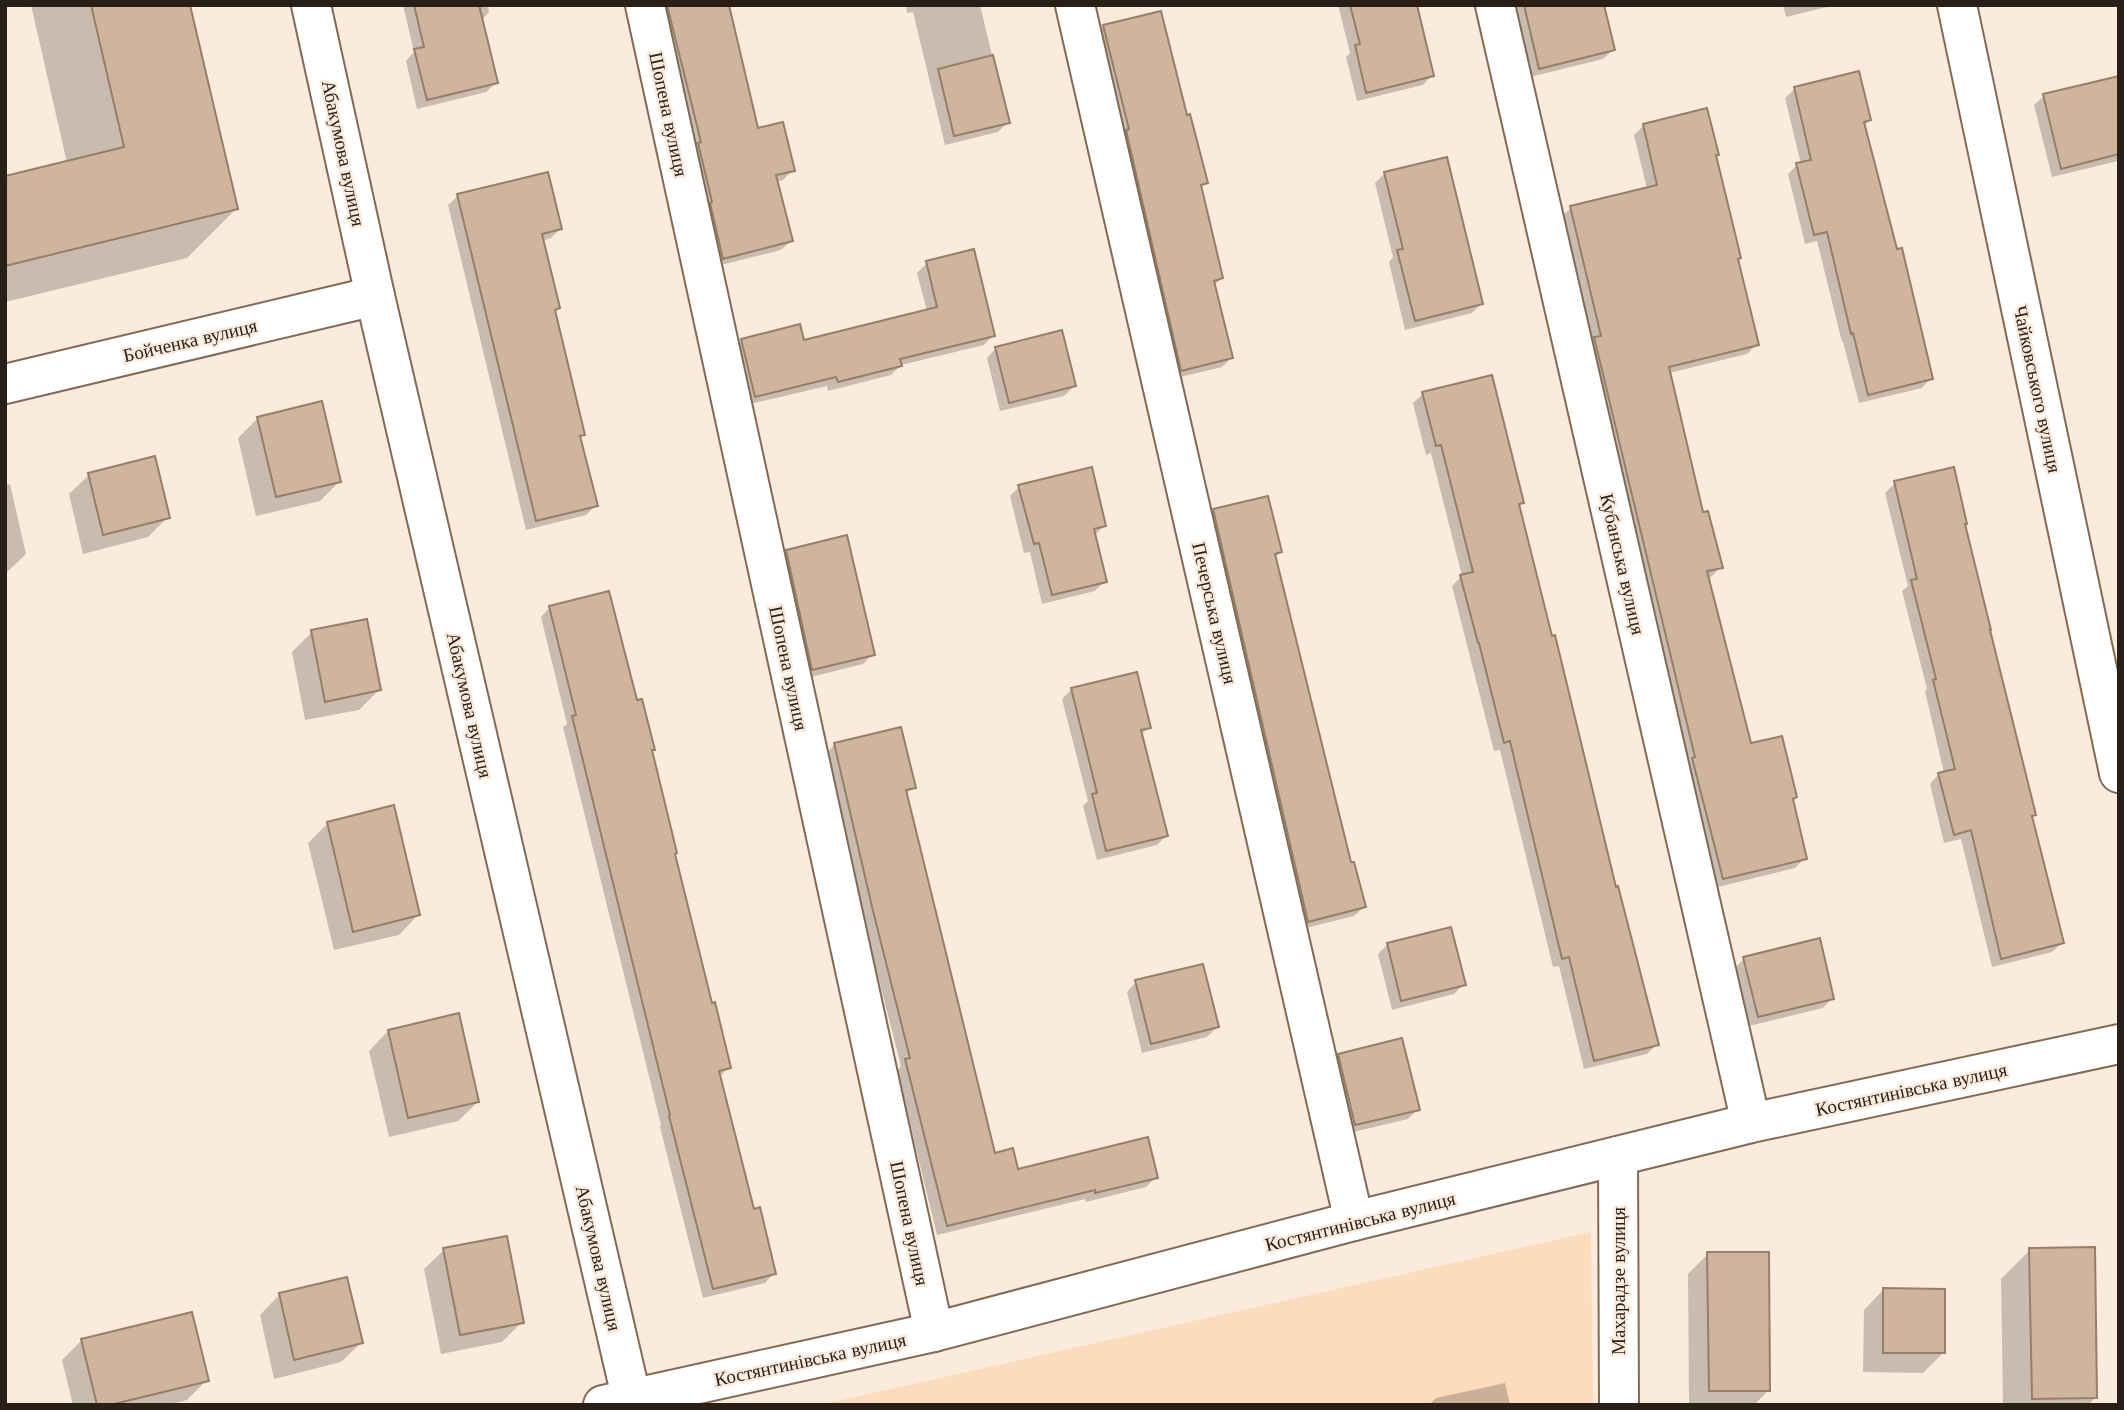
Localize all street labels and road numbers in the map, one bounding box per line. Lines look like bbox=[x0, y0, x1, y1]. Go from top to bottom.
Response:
street label: Шопена вулиця bbox=[644, 50, 693, 179]
street label: Абакумова вулиця bbox=[317, 78, 370, 228]
street label: Чайковського вулиця bbox=[2009, 303, 2067, 475]
street label: Бойченка вулиця bbox=[121, 314, 260, 367]
street label: Кубанська вулиця bbox=[1595, 491, 1650, 637]
street label: Печерська вулиця bbox=[1187, 540, 1242, 686]
street label: Шопена вулиця bbox=[764, 604, 813, 733]
street label: Абакумова вулиця bbox=[442, 630, 498, 780]
street label: Костянтинівська вулиця bbox=[1813, 1058, 2009, 1121]
street label: Шопена вулиця bbox=[885, 1159, 934, 1288]
street label: Абакумова вулиця bbox=[571, 1183, 627, 1333]
street label: Костянтинівська вулиця bbox=[1263, 1187, 1458, 1256]
street label: Махарадзе вулиця bbox=[1607, 1207, 1630, 1355]
street label: Костянтинівська вулиця bbox=[712, 1328, 908, 1391]

